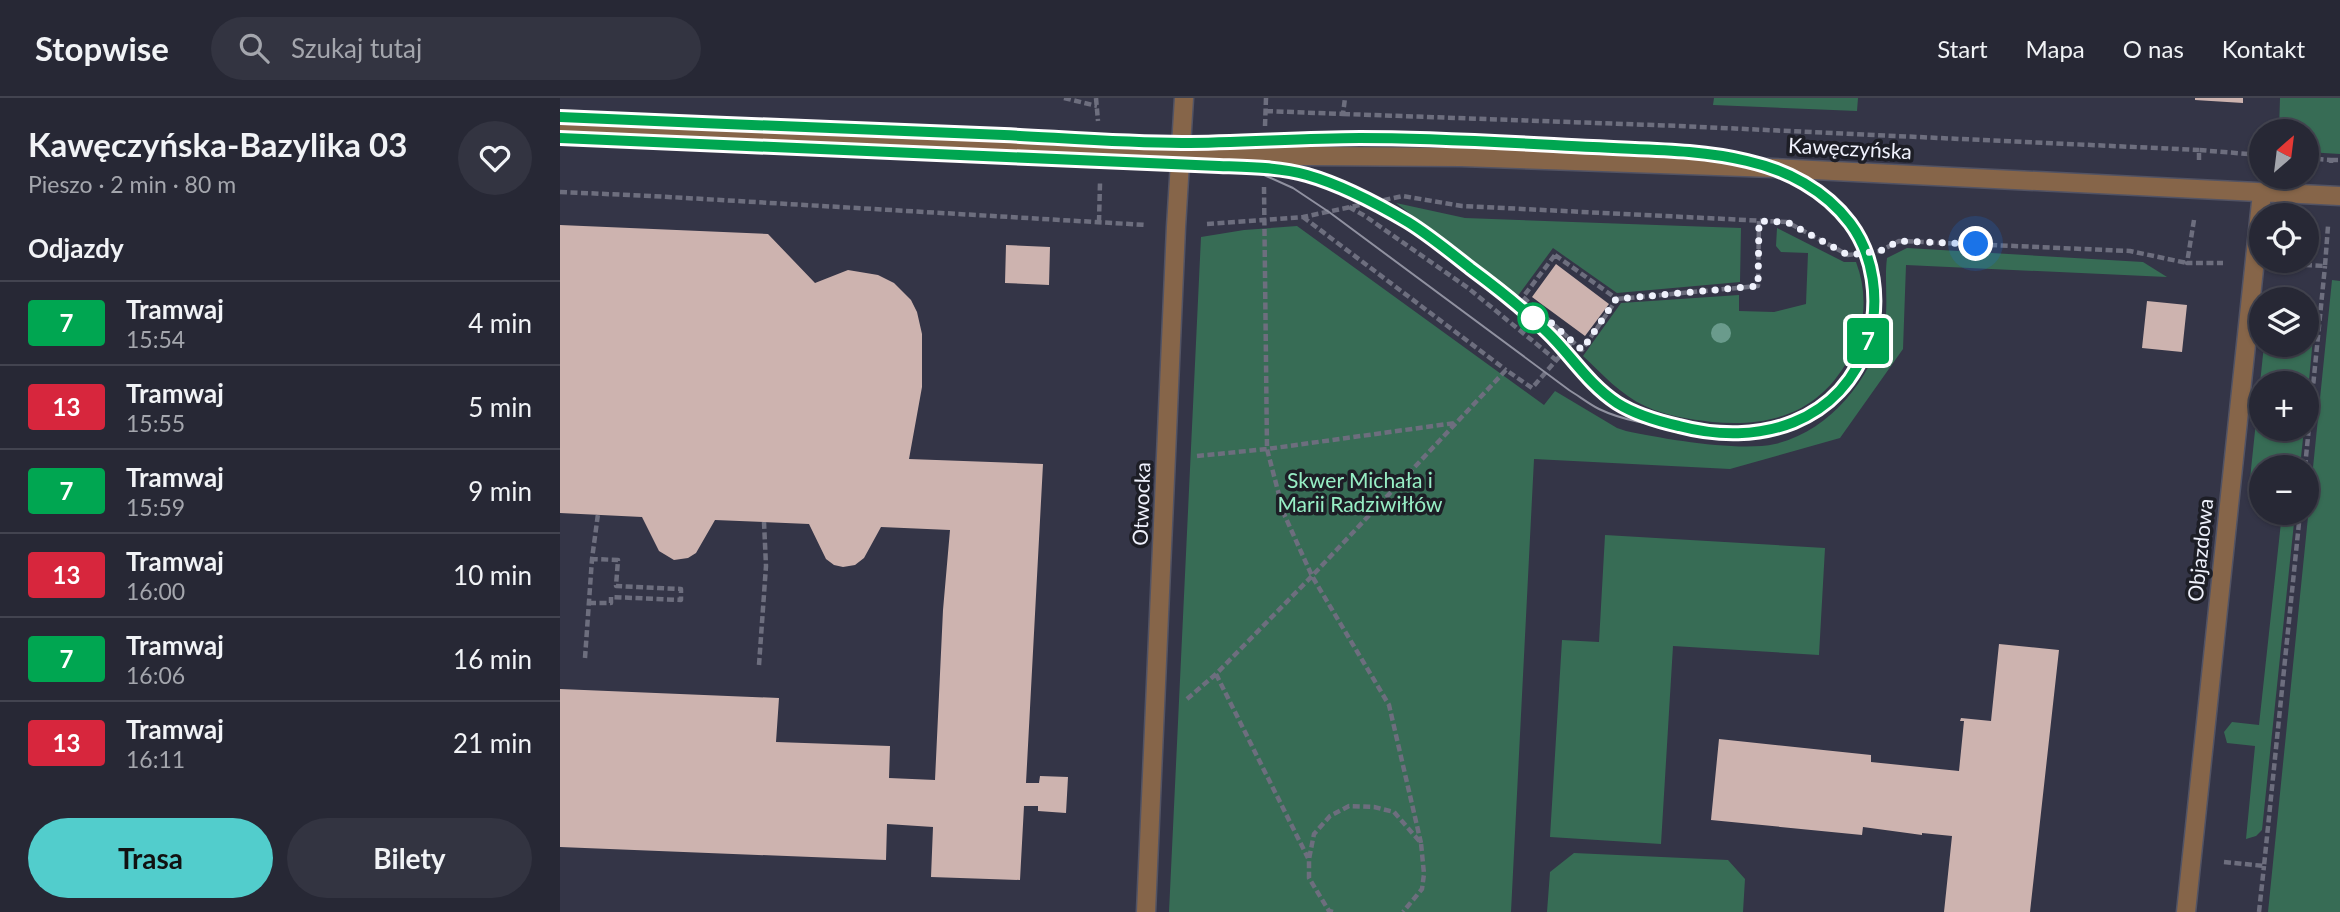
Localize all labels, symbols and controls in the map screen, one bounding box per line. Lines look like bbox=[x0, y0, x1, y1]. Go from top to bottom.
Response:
search box bbox=[211, 17, 701, 80]
text: Stopwise bbox=[35, 28, 169, 68]
icon: search bbox=[235, 29, 273, 67]
text: Szukaj tutaj bbox=[291, 32, 422, 64]
text: Start bbox=[1937, 34, 1988, 63]
text: Mapa bbox=[2026, 34, 2085, 63]
text: O nas bbox=[2123, 34, 2184, 63]
text: Kontakt bbox=[2222, 34, 2305, 63]
north arrow bbox=[2249, 119, 2319, 189]
map controls bbox=[2249, 119, 2319, 525]
button: heart bbox=[458, 121, 532, 195]
text: Kawęczyńska-Bazylika 03 bbox=[28, 124, 407, 164]
street label: Kawęczyńska bbox=[1788, 132, 1913, 163]
text: Pieszo · 2 min · 80 m bbox=[28, 170, 236, 198]
button: locate bbox=[2249, 203, 2319, 273]
your location bbox=[1958, 226, 1993, 261]
text: Odjazdy bbox=[28, 232, 124, 264]
button: layers bbox=[2249, 287, 2319, 357]
text: Tramwaj bbox=[126, 293, 224, 325]
unlabelled marker bbox=[1518, 303, 1548, 333]
text: 4 min bbox=[468, 307, 532, 339]
text: 7 bbox=[60, 308, 73, 337]
line badge: 7 bbox=[1845, 318, 1891, 364]
text: 15:54 bbox=[126, 325, 185, 353]
text: 7 bbox=[1861, 326, 1875, 355]
button: + bbox=[2249, 371, 2319, 441]
text: Tramwaj bbox=[126, 377, 224, 409]
text: 5 min bbox=[468, 391, 532, 423]
text: 13 bbox=[53, 392, 80, 421]
text: 15:55 bbox=[126, 409, 185, 437]
button: − bbox=[2249, 455, 2319, 525]
text: Tramwaj bbox=[126, 461, 224, 493]
street label: Otwocka bbox=[1127, 462, 1154, 546]
park label: Skwer Michała i Marii Radziwiłłów bbox=[1277, 467, 1443, 516]
text: 9 min bbox=[468, 475, 532, 507]
text: 7 bbox=[60, 476, 73, 505]
text: 15:59 bbox=[126, 493, 185, 521]
street label: Objazdowa bbox=[2182, 497, 2217, 603]
text: Tramwaj bbox=[126, 545, 224, 577]
text: 10 min bbox=[453, 559, 532, 591]
text: 13 bbox=[53, 560, 80, 589]
text: 16:00 bbox=[126, 577, 185, 605]
text: Tramwaj bbox=[126, 629, 224, 661]
text: 16 min bbox=[453, 643, 532, 675]
text: 7 bbox=[60, 644, 73, 673]
text: 16:06 bbox=[126, 661, 185, 689]
text: Tramwaj bbox=[126, 713, 224, 745]
text: 21 min bbox=[453, 727, 532, 759]
text: 13 bbox=[53, 728, 80, 757]
text: 16:11 bbox=[126, 745, 185, 773]
button: Trasa bbox=[28, 818, 273, 898]
button: Bilety bbox=[287, 818, 532, 898]

